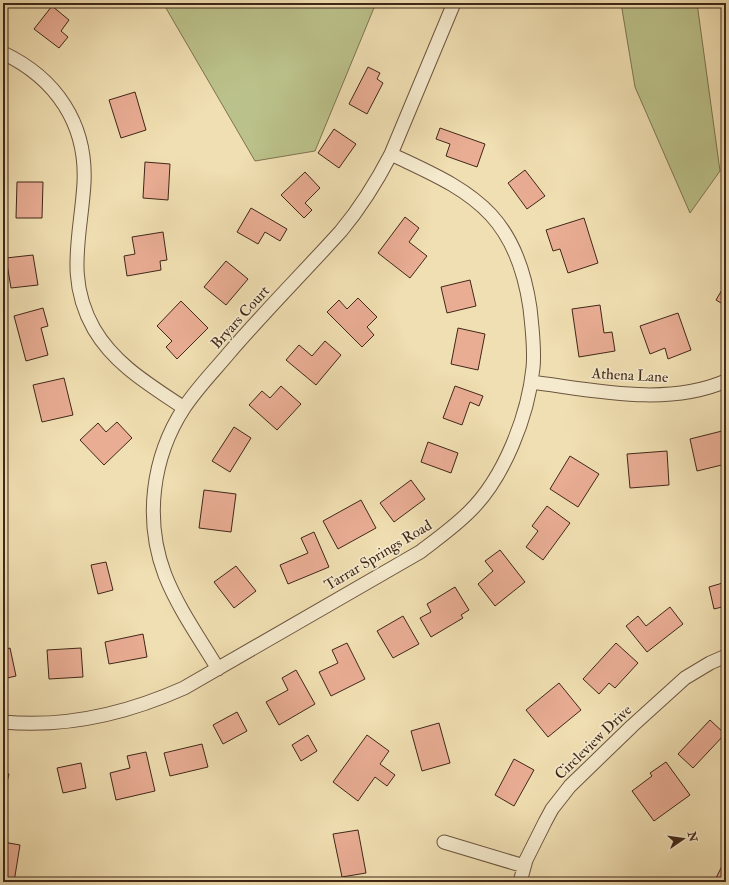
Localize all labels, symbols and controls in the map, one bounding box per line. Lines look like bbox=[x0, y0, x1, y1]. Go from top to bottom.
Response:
street label: Bryars Court bbox=[207, 282, 274, 353]
street label: Athena Lane bbox=[590, 364, 669, 387]
street label: Tarrar Springs Road bbox=[321, 516, 436, 596]
street label: Circleview Drive bbox=[551, 701, 636, 784]
north arrow bbox=[663, 819, 703, 859]
text: N bbox=[685, 830, 700, 844]

